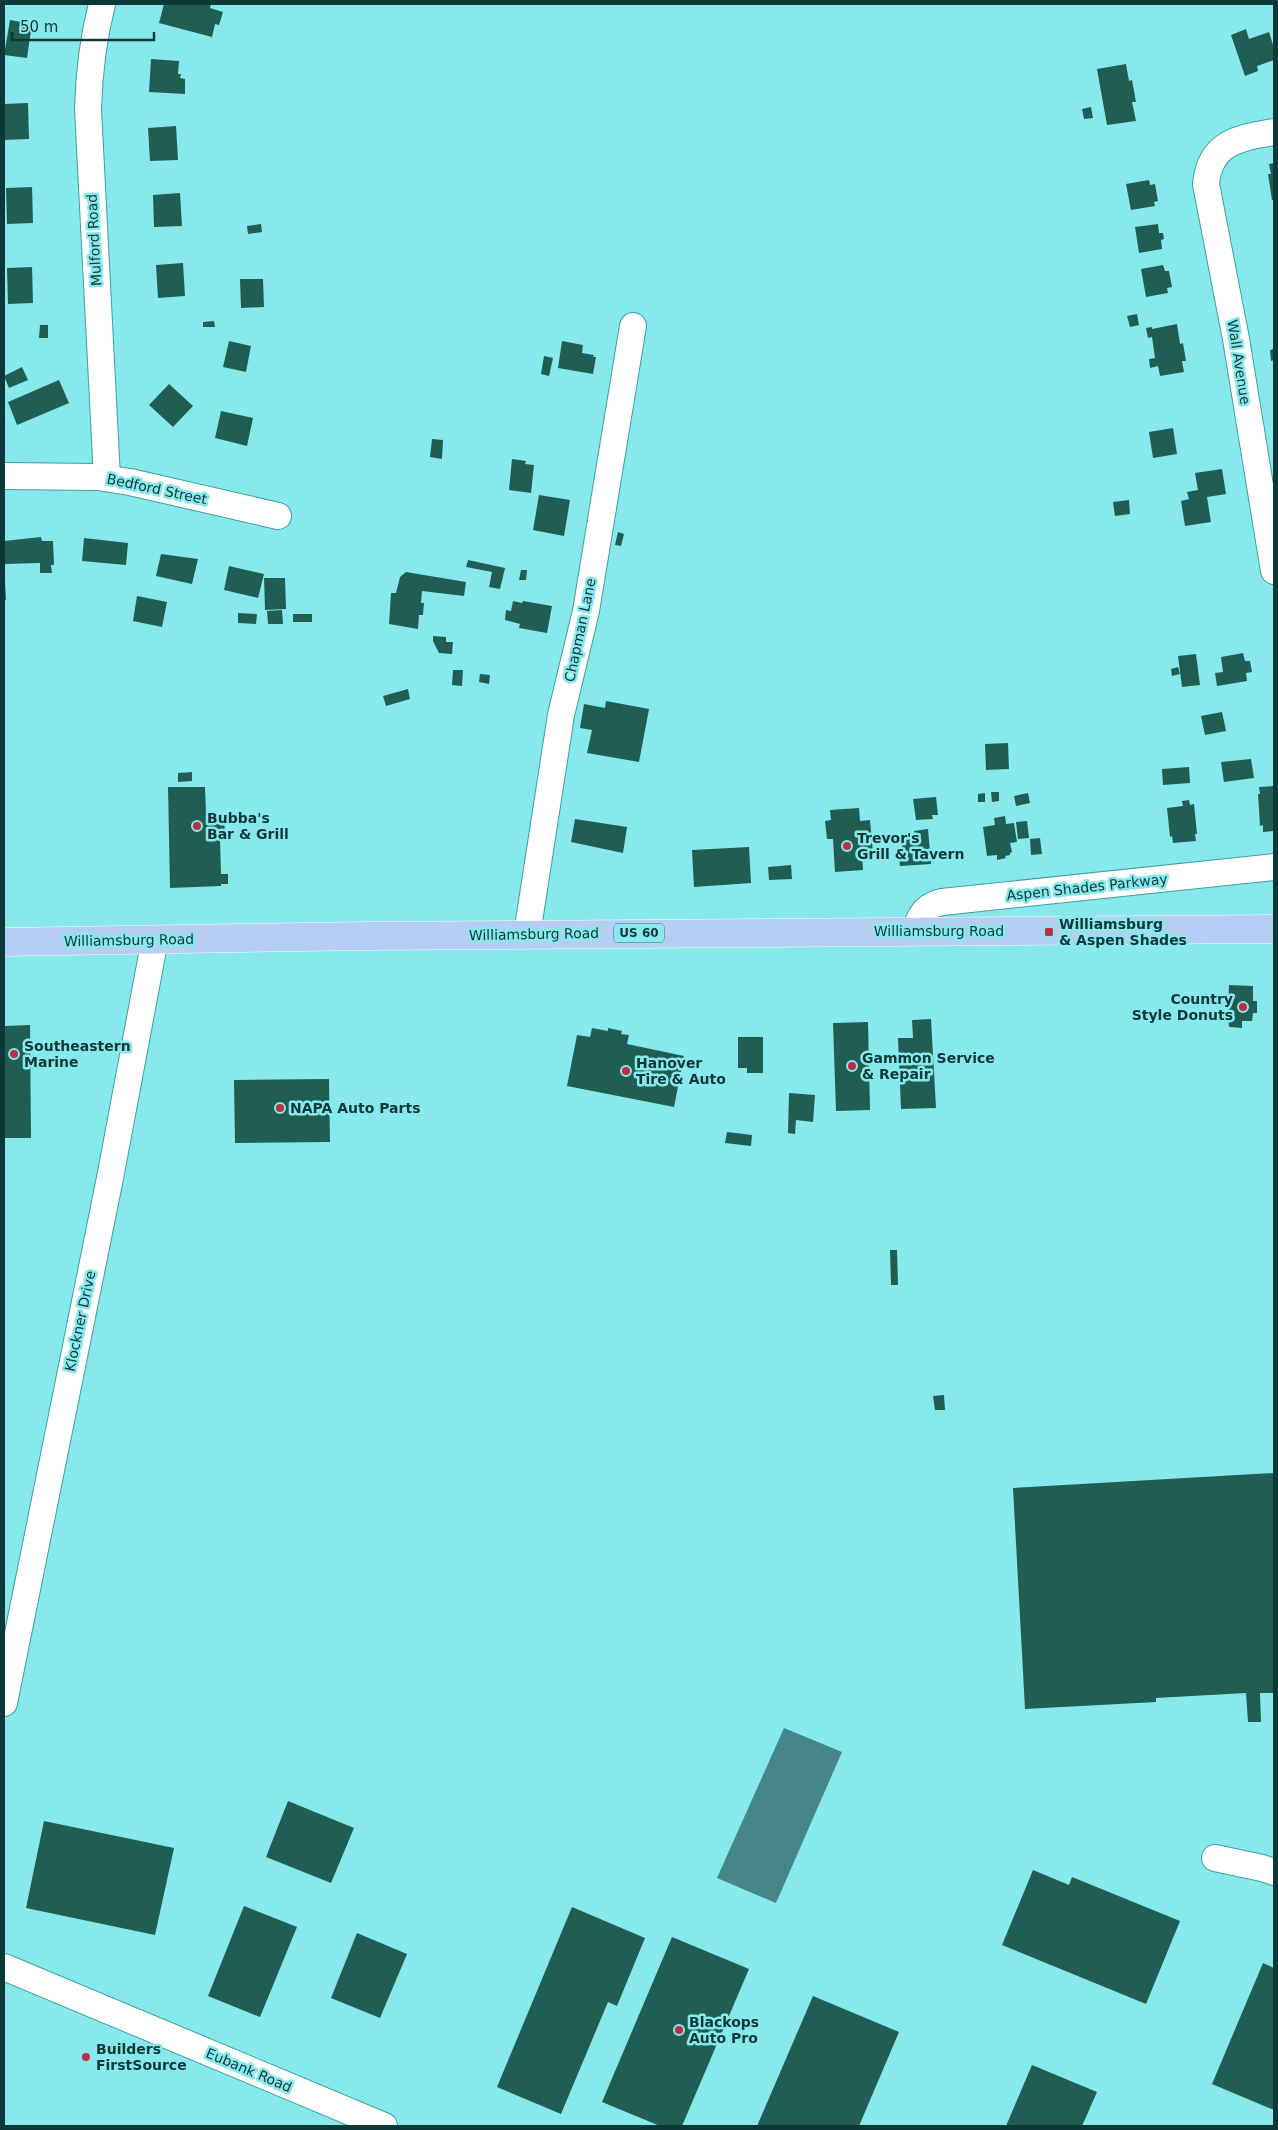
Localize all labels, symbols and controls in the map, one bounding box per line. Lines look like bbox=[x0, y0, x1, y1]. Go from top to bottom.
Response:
scale bar bbox=[12, 10, 155, 42]
text: 50 m bbox=[20, 18, 58, 36]
street label: Mulford Road bbox=[84, 193, 104, 287]
street label: Wall Avenue bbox=[1224, 318, 1254, 406]
street label: Bedford Street bbox=[105, 471, 209, 508]
street label: Chapman Lane bbox=[561, 577, 599, 683]
place label: Bubba's Bar & Grill bbox=[207, 810, 289, 842]
marker: Bubba's Bar & Grill bbox=[191, 820, 203, 832]
place label: Trevor's Grill & Tavern bbox=[857, 830, 964, 862]
marker: Trevor's Grill & Tavern bbox=[841, 840, 853, 852]
street label: Aspen Shades Parkway bbox=[1006, 871, 1168, 903]
place label: Williamsburg & Aspen Shades bbox=[1059, 916, 1187, 948]
street label: Williamsburg Road bbox=[874, 923, 1004, 939]
road number: US 60 bbox=[614, 924, 664, 942]
street label: Williamsburg Road bbox=[469, 925, 599, 943]
marker: Williamsburg & Aspen Shades bbox=[1043, 926, 1055, 938]
street label: Williamsburg Road bbox=[64, 931, 194, 949]
place label: Country Style Donuts bbox=[1132, 991, 1233, 1023]
marker: Country Style Donuts bbox=[1237, 1001, 1249, 1013]
place label: Southeastern Marine bbox=[24, 1038, 131, 1070]
marker: Southeastern Marine bbox=[8, 1048, 20, 1060]
place label: Gammon Service & Repair bbox=[862, 1050, 995, 1082]
place label: Hanover Tire & Auto bbox=[636, 1055, 726, 1087]
marker: Gammon Service & Repair bbox=[846, 1060, 858, 1072]
marker: Hanover Tire & Auto bbox=[620, 1065, 632, 1077]
place label: NAPA Auto Parts bbox=[290, 1100, 420, 1116]
marker: NAPA Auto Parts bbox=[274, 1102, 286, 1114]
street label: Klockner Drive bbox=[62, 1269, 98, 1373]
place label: Blackops Auto Pro bbox=[689, 2014, 759, 2046]
marker: Blackops Auto Pro bbox=[673, 2024, 685, 2036]
place label: Builders FirstSource bbox=[96, 2041, 187, 2073]
street label: Eubank Road bbox=[204, 2045, 294, 2095]
marker: Builders FirstSource bbox=[80, 2051, 92, 2063]

